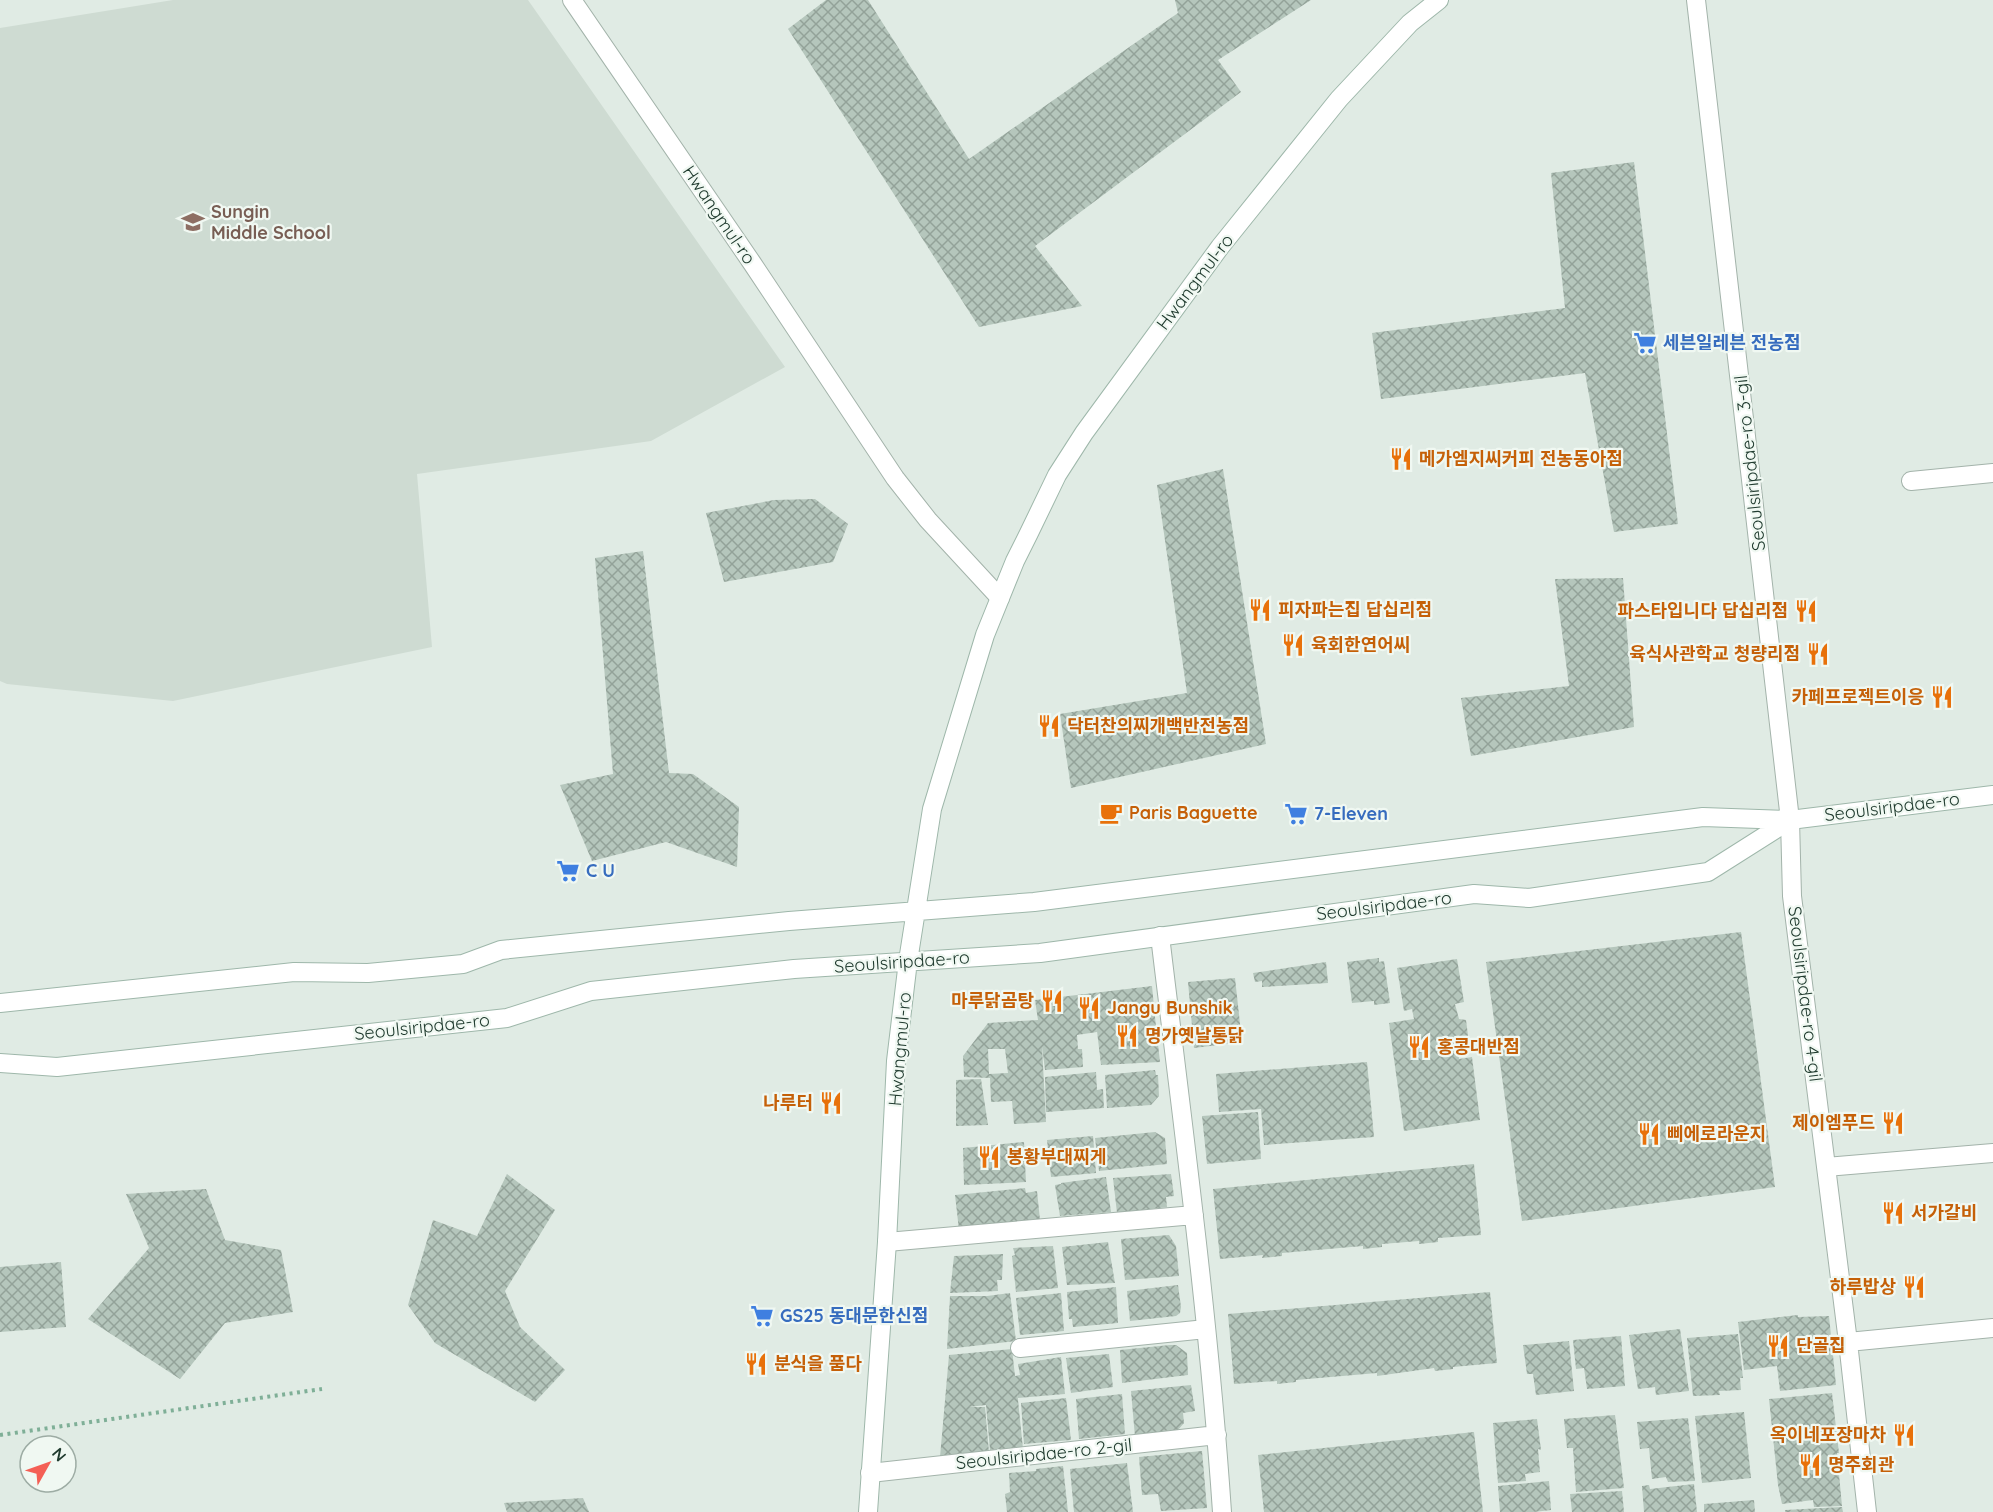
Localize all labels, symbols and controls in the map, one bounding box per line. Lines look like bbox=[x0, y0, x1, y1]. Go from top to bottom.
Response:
street label: Hwangmul-ro bbox=[678, 161, 761, 269]
place label: Sungin Middle School bbox=[211, 200, 331, 244]
school or university icon: Sungin Middle School bbox=[180, 209, 206, 235]
street label: Hwangmul-ro bbox=[1151, 229, 1238, 334]
supermarket icon: 세븐일레븐 전농점 bbox=[1632, 330, 1658, 356]
place label: 세븐일레븐 전농점 bbox=[1663, 331, 1801, 354]
street label: Seoulsiripdae-ro 3-gil bbox=[1729, 374, 1770, 552]
restaurant icon: 메가엠지씨커피 전농동아점 bbox=[1388, 446, 1414, 472]
place label: 메가엠지씨커피 전농동아점 bbox=[1419, 447, 1623, 470]
restaurant icon: 피자파는집 답십리점 bbox=[1247, 597, 1273, 623]
place label: 피자파는집 답십리점 bbox=[1278, 598, 1432, 621]
restaurant icon: 파스타입니다 답십리점 bbox=[1793, 598, 1819, 624]
place label: 파스타입니다 답십리점 bbox=[1617, 599, 1788, 622]
restaurant icon: 육회한연어씨 bbox=[1280, 632, 1306, 658]
place label: 육회한연어씨 bbox=[1311, 633, 1410, 656]
restaurant icon: 육식사관학교 청량리점 bbox=[1805, 641, 1831, 667]
place label: 육식사관학교 청량리점 bbox=[1629, 642, 1800, 665]
restaurant icon: 카페프로젝트이응 bbox=[1929, 684, 1955, 710]
place label: 카페프로젝트이응 bbox=[1792, 685, 1924, 708]
restaurant icon: 닥터찬의찌개백반전농점 bbox=[1036, 713, 1062, 739]
place label: 닥터찬의찌개백반전농점 bbox=[1067, 714, 1249, 737]
street label: Seoulsiripdae-ro bbox=[1823, 787, 1961, 826]
cafe icon: Paris Baguette bbox=[1098, 800, 1124, 826]
place label: Paris Baguette bbox=[1129, 801, 1258, 824]
supermarket icon: 7-Eleven bbox=[1283, 801, 1309, 827]
place label: 7-Eleven bbox=[1314, 802, 1388, 825]
supermarket icon: C U bbox=[555, 858, 581, 884]
place label: C U bbox=[586, 859, 615, 882]
street label: Seoulsiripdae-ro bbox=[1315, 886, 1453, 925]
street label: Seoulsiripdae-ro 4-gil bbox=[1783, 905, 1828, 1083]
street label: Seoulsiripdae-ro bbox=[833, 945, 971, 978]
restaurant icon: 마루닭곰탕 bbox=[1039, 988, 1065, 1014]
place label: 마루닭곰탕 bbox=[951, 989, 1034, 1012]
street label: Hwangmul-ro bbox=[883, 991, 916, 1107]
restaurant icon: Jangu Bunshik bbox=[1076, 995, 1102, 1021]
place label: Jangu Bunshik bbox=[1107, 996, 1233, 1019]
street label: Seoulsiripdae-ro bbox=[353, 1008, 491, 1045]
restaurant icon: 명가옛날통닭 bbox=[1114, 1023, 1140, 1049]
place label: 명가옛날통닭 bbox=[1145, 1024, 1244, 1047]
restaurant icon: 홍콩대반점 bbox=[1406, 1034, 1432, 1060]
place label: 홍콩대반점 bbox=[1437, 1035, 1520, 1058]
restaurant icon: 나루터 bbox=[818, 1090, 844, 1116]
place label: 나루터 bbox=[763, 1091, 813, 1114]
restaurant icon: 제이엠푸드 bbox=[1880, 1110, 1906, 1136]
place label: 제이엠푸드 bbox=[1792, 1111, 1875, 1134]
restaurant icon: 삐에로라운지 bbox=[1636, 1121, 1662, 1147]
place label: 삐에로라운지 bbox=[1667, 1122, 1766, 1145]
restaurant icon: 봉황부대찌게 bbox=[976, 1144, 1002, 1170]
place label: 봉황부대찌게 bbox=[1007, 1145, 1106, 1168]
restaurant icon: 서가갈비 bbox=[1880, 1200, 1906, 1226]
place label: 서가갈비 bbox=[1911, 1201, 1977, 1224]
restaurant icon: 하루밥상 bbox=[1901, 1274, 1927, 1300]
place label: 하루밥상 bbox=[1830, 1275, 1896, 1298]
supermarket icon: GS25 동대문한신점 bbox=[749, 1303, 775, 1329]
place label: GS25 동대문한신점 bbox=[780, 1304, 928, 1327]
restaurant icon: 단골집 bbox=[1765, 1333, 1791, 1359]
place label: 단골집 bbox=[1796, 1334, 1846, 1357]
restaurant icon: 분식을 품다 bbox=[743, 1351, 769, 1377]
place label: 분식을 품다 bbox=[774, 1352, 862, 1375]
restaurant icon: 옥이네포장마차 bbox=[1891, 1422, 1917, 1448]
place label: 옥이네포장마차 bbox=[1770, 1423, 1886, 1446]
street label: Seoulsiripdae-ro 2-gil bbox=[955, 1433, 1133, 1474]
north arrow bbox=[18, 1434, 78, 1494]
text: N bbox=[48, 1443, 71, 1465]
restaurant icon: 명주회관 bbox=[1797, 1452, 1823, 1478]
place label: 명주회관 bbox=[1828, 1453, 1895, 1476]

